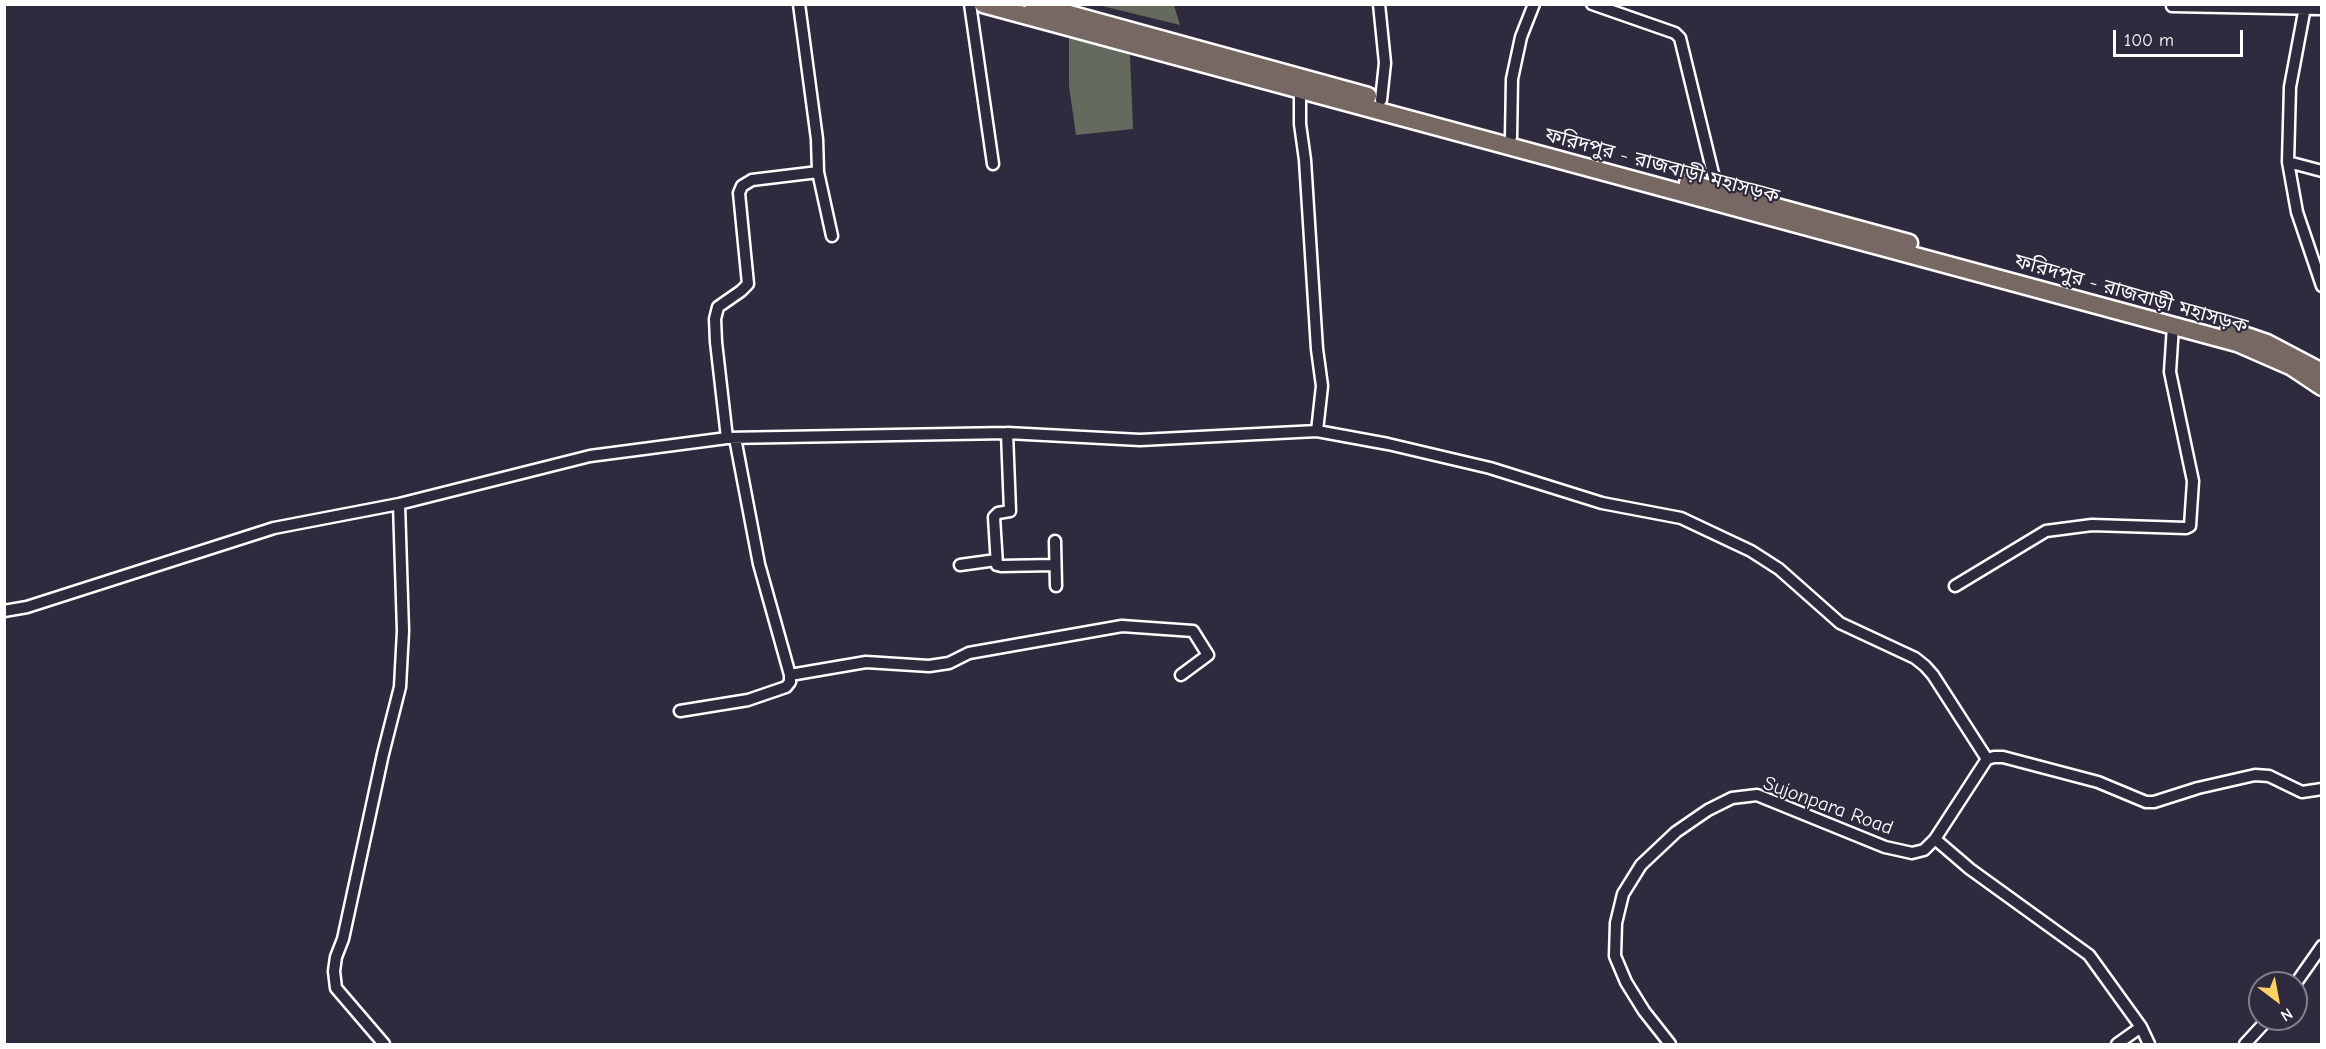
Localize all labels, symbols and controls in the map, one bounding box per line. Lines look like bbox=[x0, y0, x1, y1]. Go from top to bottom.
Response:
scale bar bbox=[2116, 18, 2246, 56]
text: 100 m bbox=[2124, 30, 2174, 51]
street label: ফরিদপুর - রাজবাড়ী মহাসড়ক bbox=[1542, 123, 1782, 209]
street label: ফরিদপুর - রাজবাড়ী মহাসড়ক bbox=[2012, 249, 2250, 339]
street label: Sujonpara Road bbox=[1760, 771, 1896, 841]
north arrow bbox=[2248, 971, 2308, 1031]
text: N bbox=[2277, 1004, 2296, 1025]

